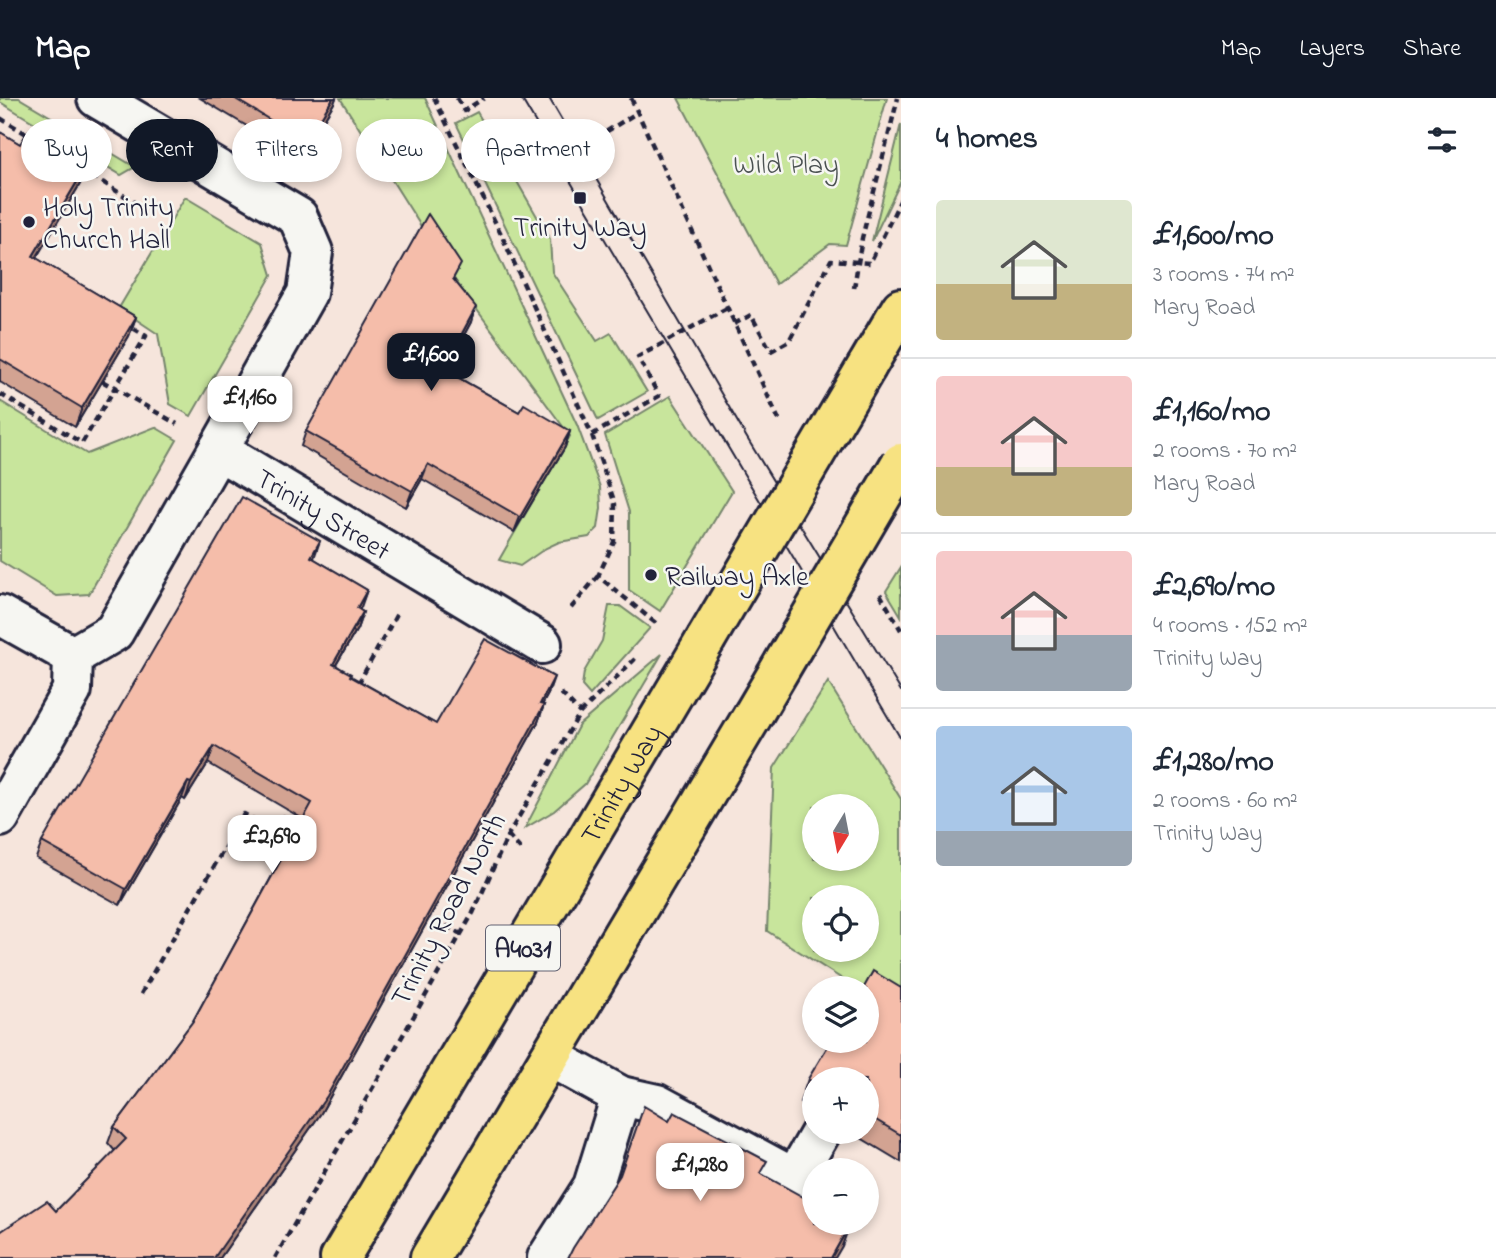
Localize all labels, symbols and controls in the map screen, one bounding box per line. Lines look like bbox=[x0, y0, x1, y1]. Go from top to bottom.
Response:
text: Map bbox=[35, 25, 91, 73]
text: Map bbox=[1221, 32, 1261, 67]
text: Layers bbox=[1299, 32, 1365, 67]
text: Share bbox=[1403, 32, 1461, 67]
text: 4 homes bbox=[936, 118, 1038, 162]
chip: Buy bbox=[21, 119, 112, 182]
chip: Rent bbox=[126, 119, 218, 182]
chip: Filters bbox=[232, 119, 342, 182]
chip: New bbox=[356, 119, 447, 182]
chip: Apartment bbox=[461, 119, 615, 182]
icon: filters bbox=[1423, 121, 1461, 159]
park label: Wild Play bbox=[733, 146, 839, 187]
place label: Holy Trinity Church Hall bbox=[43, 189, 174, 262]
marker: Trinity Way bbox=[572, 190, 588, 206]
place label: Trinity Way bbox=[514, 209, 646, 250]
marker: Holy Trinity Church Hall bbox=[21, 214, 37, 230]
text: £1,600/mo bbox=[1153, 215, 1274, 259]
icon: home bbox=[992, 228, 1076, 312]
text: 3 rooms · 74 m² bbox=[1153, 259, 1295, 292]
text: Mary Road bbox=[1153, 292, 1255, 325]
pin: £1,600 bbox=[374, 334, 488, 393]
text: £1,600 bbox=[403, 339, 459, 372]
pin: £1,160 bbox=[193, 376, 307, 436]
text: £1,160 bbox=[223, 382, 277, 415]
text: £1,160/mo bbox=[1153, 391, 1271, 435]
icon: home bbox=[992, 404, 1076, 488]
text: 2 rooms · 70 m² bbox=[1153, 435, 1297, 468]
street label: Trinity Street bbox=[246, 460, 397, 573]
text: Mary Road bbox=[1153, 468, 1255, 501]
place label: Railway Axle bbox=[665, 558, 809, 599]
text: £2,690/mo bbox=[1153, 566, 1275, 610]
marker: Railway Axle bbox=[643, 567, 659, 583]
icon: home bbox=[992, 579, 1076, 663]
text: 4 rooms · 152 m² bbox=[1153, 610, 1308, 643]
text: Trinity Way bbox=[1153, 643, 1262, 676]
street label: Trinity Way bbox=[572, 718, 675, 853]
text: £1,280/mo bbox=[1153, 741, 1274, 785]
icon: home bbox=[992, 754, 1076, 838]
text: 2 rooms · 60 m² bbox=[1153, 785, 1298, 818]
north arrow bbox=[802, 794, 878, 872]
map controls bbox=[802, 794, 879, 1235]
street label: Trinity Road North bbox=[382, 807, 518, 1014]
pin: £2,690 bbox=[215, 816, 329, 875]
text: Trinity Way bbox=[1153, 818, 1262, 851]
text: £2,690 bbox=[244, 821, 300, 854]
button: locate bbox=[802, 885, 879, 962]
road number: A4031 bbox=[486, 926, 560, 970]
button: layers bbox=[802, 976, 879, 1053]
button: + bbox=[802, 1067, 879, 1144]
pin: £1,280 bbox=[643, 1144, 757, 1203]
text: £1,280 bbox=[672, 1149, 728, 1182]
button: − bbox=[802, 1158, 879, 1235]

